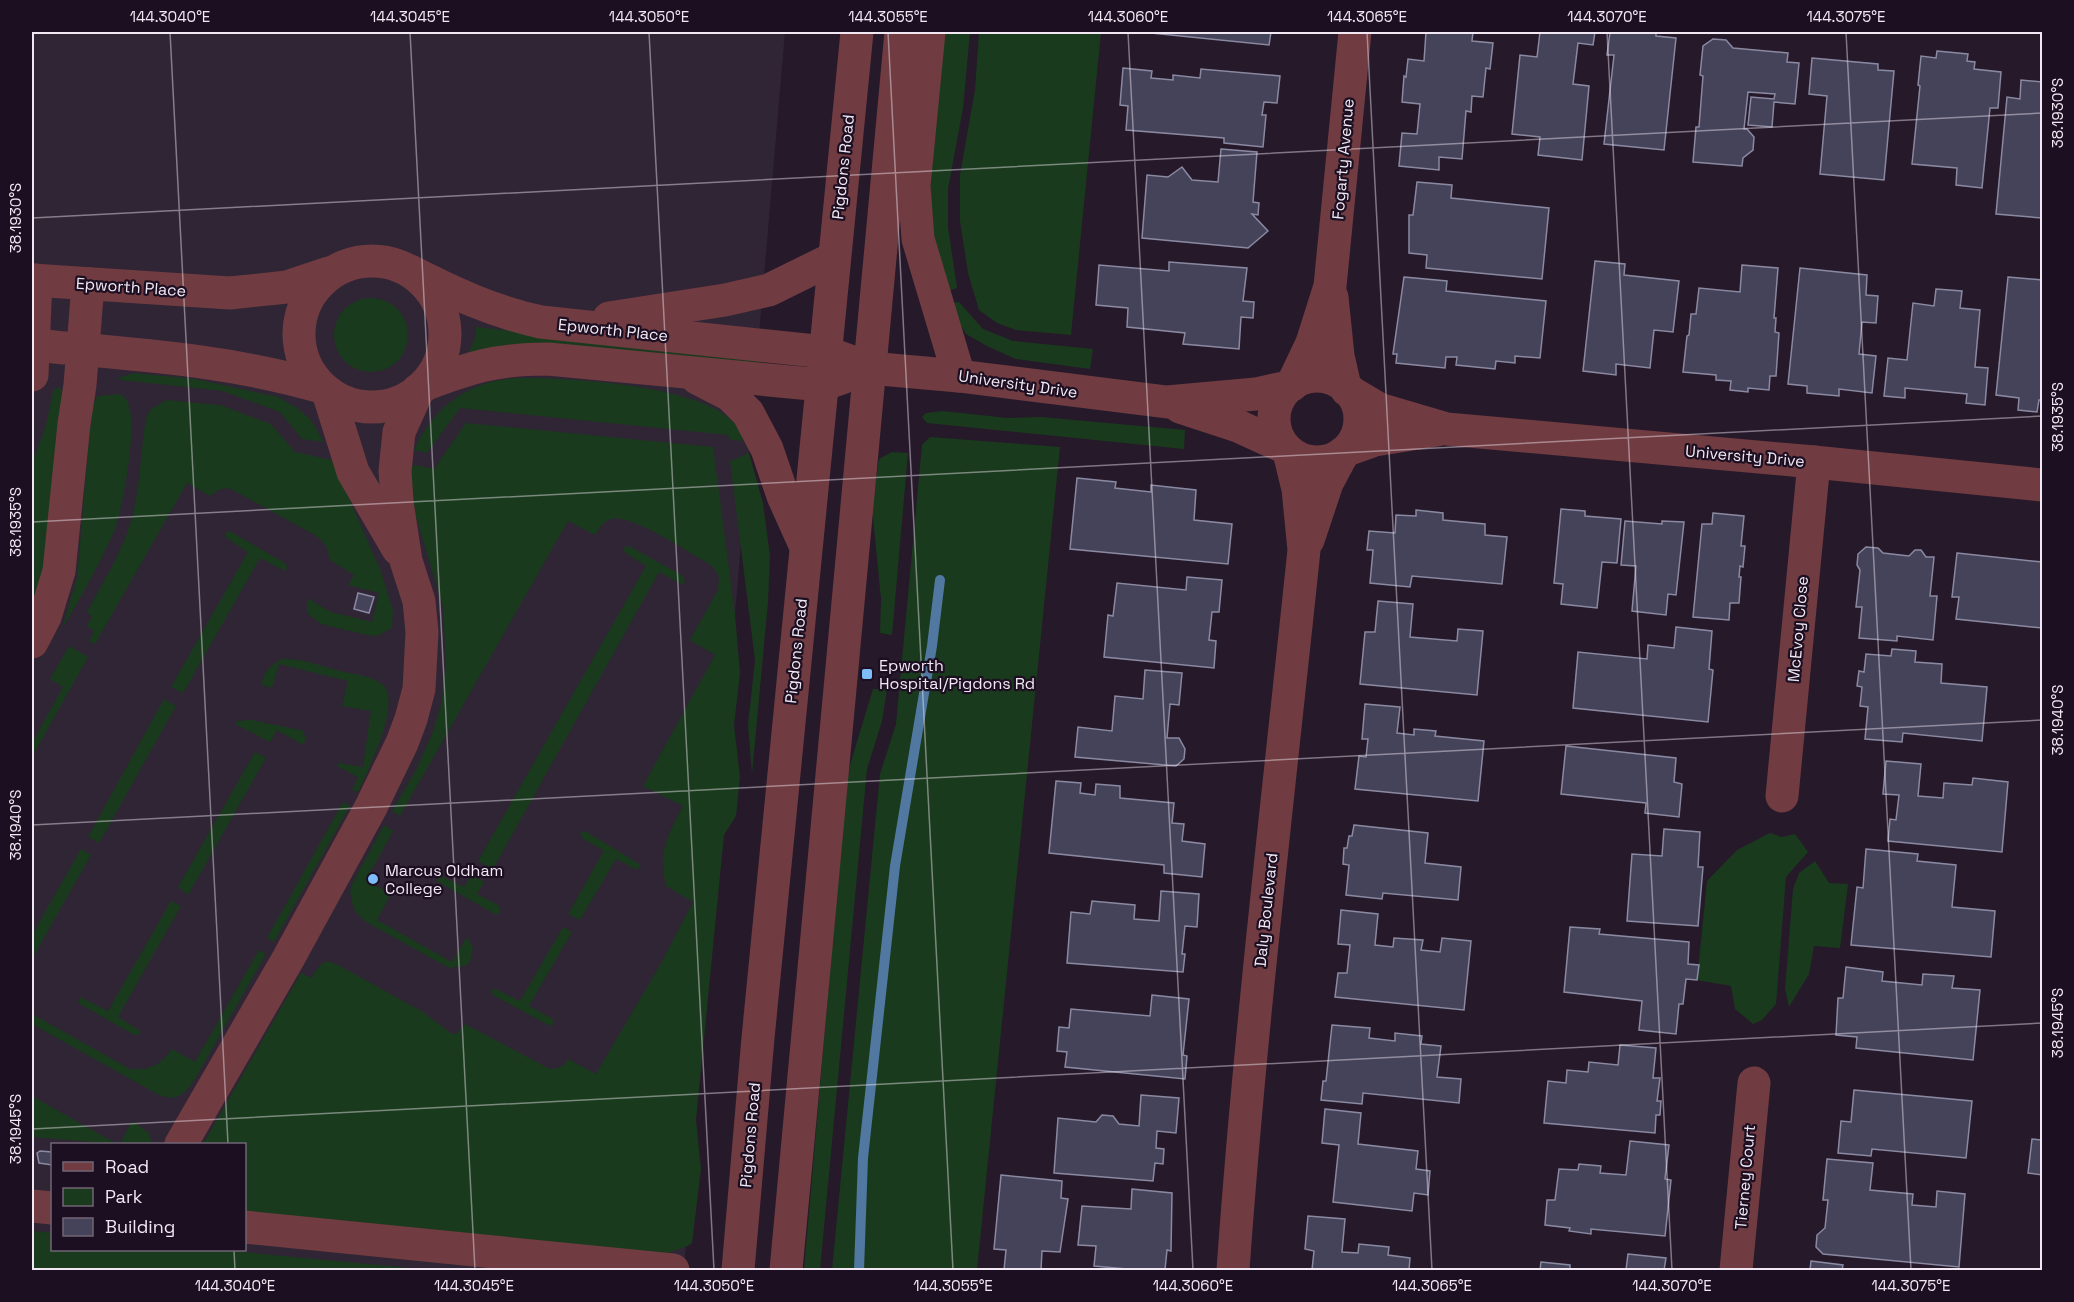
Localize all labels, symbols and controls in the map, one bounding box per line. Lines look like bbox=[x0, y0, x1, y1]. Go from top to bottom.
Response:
text: 144.3040°E bbox=[130, 7, 210, 26]
text: 144.3045°E bbox=[370, 7, 450, 26]
text: 144.3050°E bbox=[609, 7, 689, 26]
text: 144.3055°E bbox=[848, 7, 928, 26]
text: 144.3060°E bbox=[1088, 7, 1168, 26]
text: 144.3065°E bbox=[1327, 7, 1407, 26]
text: 144.3070°E bbox=[1567, 7, 1647, 26]
text: 144.3075°E bbox=[1807, 7, 1885, 26]
text: 38.1930°S bbox=[2048, 78, 2067, 148]
street label: Fogarty Avenue bbox=[1327, 98, 1359, 220]
street label: Pigdons Road bbox=[827, 113, 859, 221]
text: 38.1930°S bbox=[6, 183, 25, 253]
street label: Epworth Place bbox=[75, 273, 187, 301]
street label: Epworth Place bbox=[557, 314, 669, 346]
street label: University Drive bbox=[957, 365, 1079, 403]
text: 38.1935°S bbox=[2048, 382, 2067, 452]
street label: University Drive bbox=[1684, 440, 1806, 472]
text: 38.1935°S bbox=[6, 487, 25, 557]
street label: McEvoy Close bbox=[1783, 575, 1813, 683]
street label: Pigdons Road bbox=[780, 597, 812, 705]
place label: Epworth Hospital/Pigdons Rd bbox=[879, 655, 1035, 694]
marker: Epworth Hospital/Pigdons Rd bbox=[860, 667, 874, 681]
text: 38.1940°S bbox=[2048, 685, 2067, 755]
text: 38.1940°S bbox=[6, 790, 25, 860]
street label: Daly Boulevard bbox=[1250, 852, 1282, 968]
place label: Marcus Oldham College bbox=[385, 860, 503, 899]
marker: Marcus Oldham College bbox=[366, 872, 380, 886]
text: 38.1945°S bbox=[2048, 988, 2067, 1058]
street label: Pigdons Road bbox=[735, 1081, 765, 1189]
text: 38.1945°S bbox=[6, 1094, 25, 1164]
street label: Tierney Court bbox=[1730, 1124, 1760, 1230]
legend bbox=[51, 1143, 246, 1251]
text: Road bbox=[105, 1155, 149, 1178]
text: Park bbox=[105, 1185, 143, 1208]
text: Building bbox=[105, 1215, 175, 1238]
text: 144.3040°E bbox=[195, 1276, 275, 1295]
text: 144.3045°E bbox=[434, 1276, 514, 1295]
text: 144.3050°E bbox=[674, 1276, 754, 1295]
text: 144.3055°E bbox=[913, 1276, 993, 1295]
text: 144.3060°E bbox=[1153, 1276, 1233, 1295]
text: 144.3065°E bbox=[1392, 1276, 1472, 1295]
text: 144.3070°E bbox=[1632, 1276, 1712, 1295]
text: 144.3075°E bbox=[1872, 1276, 1950, 1295]

